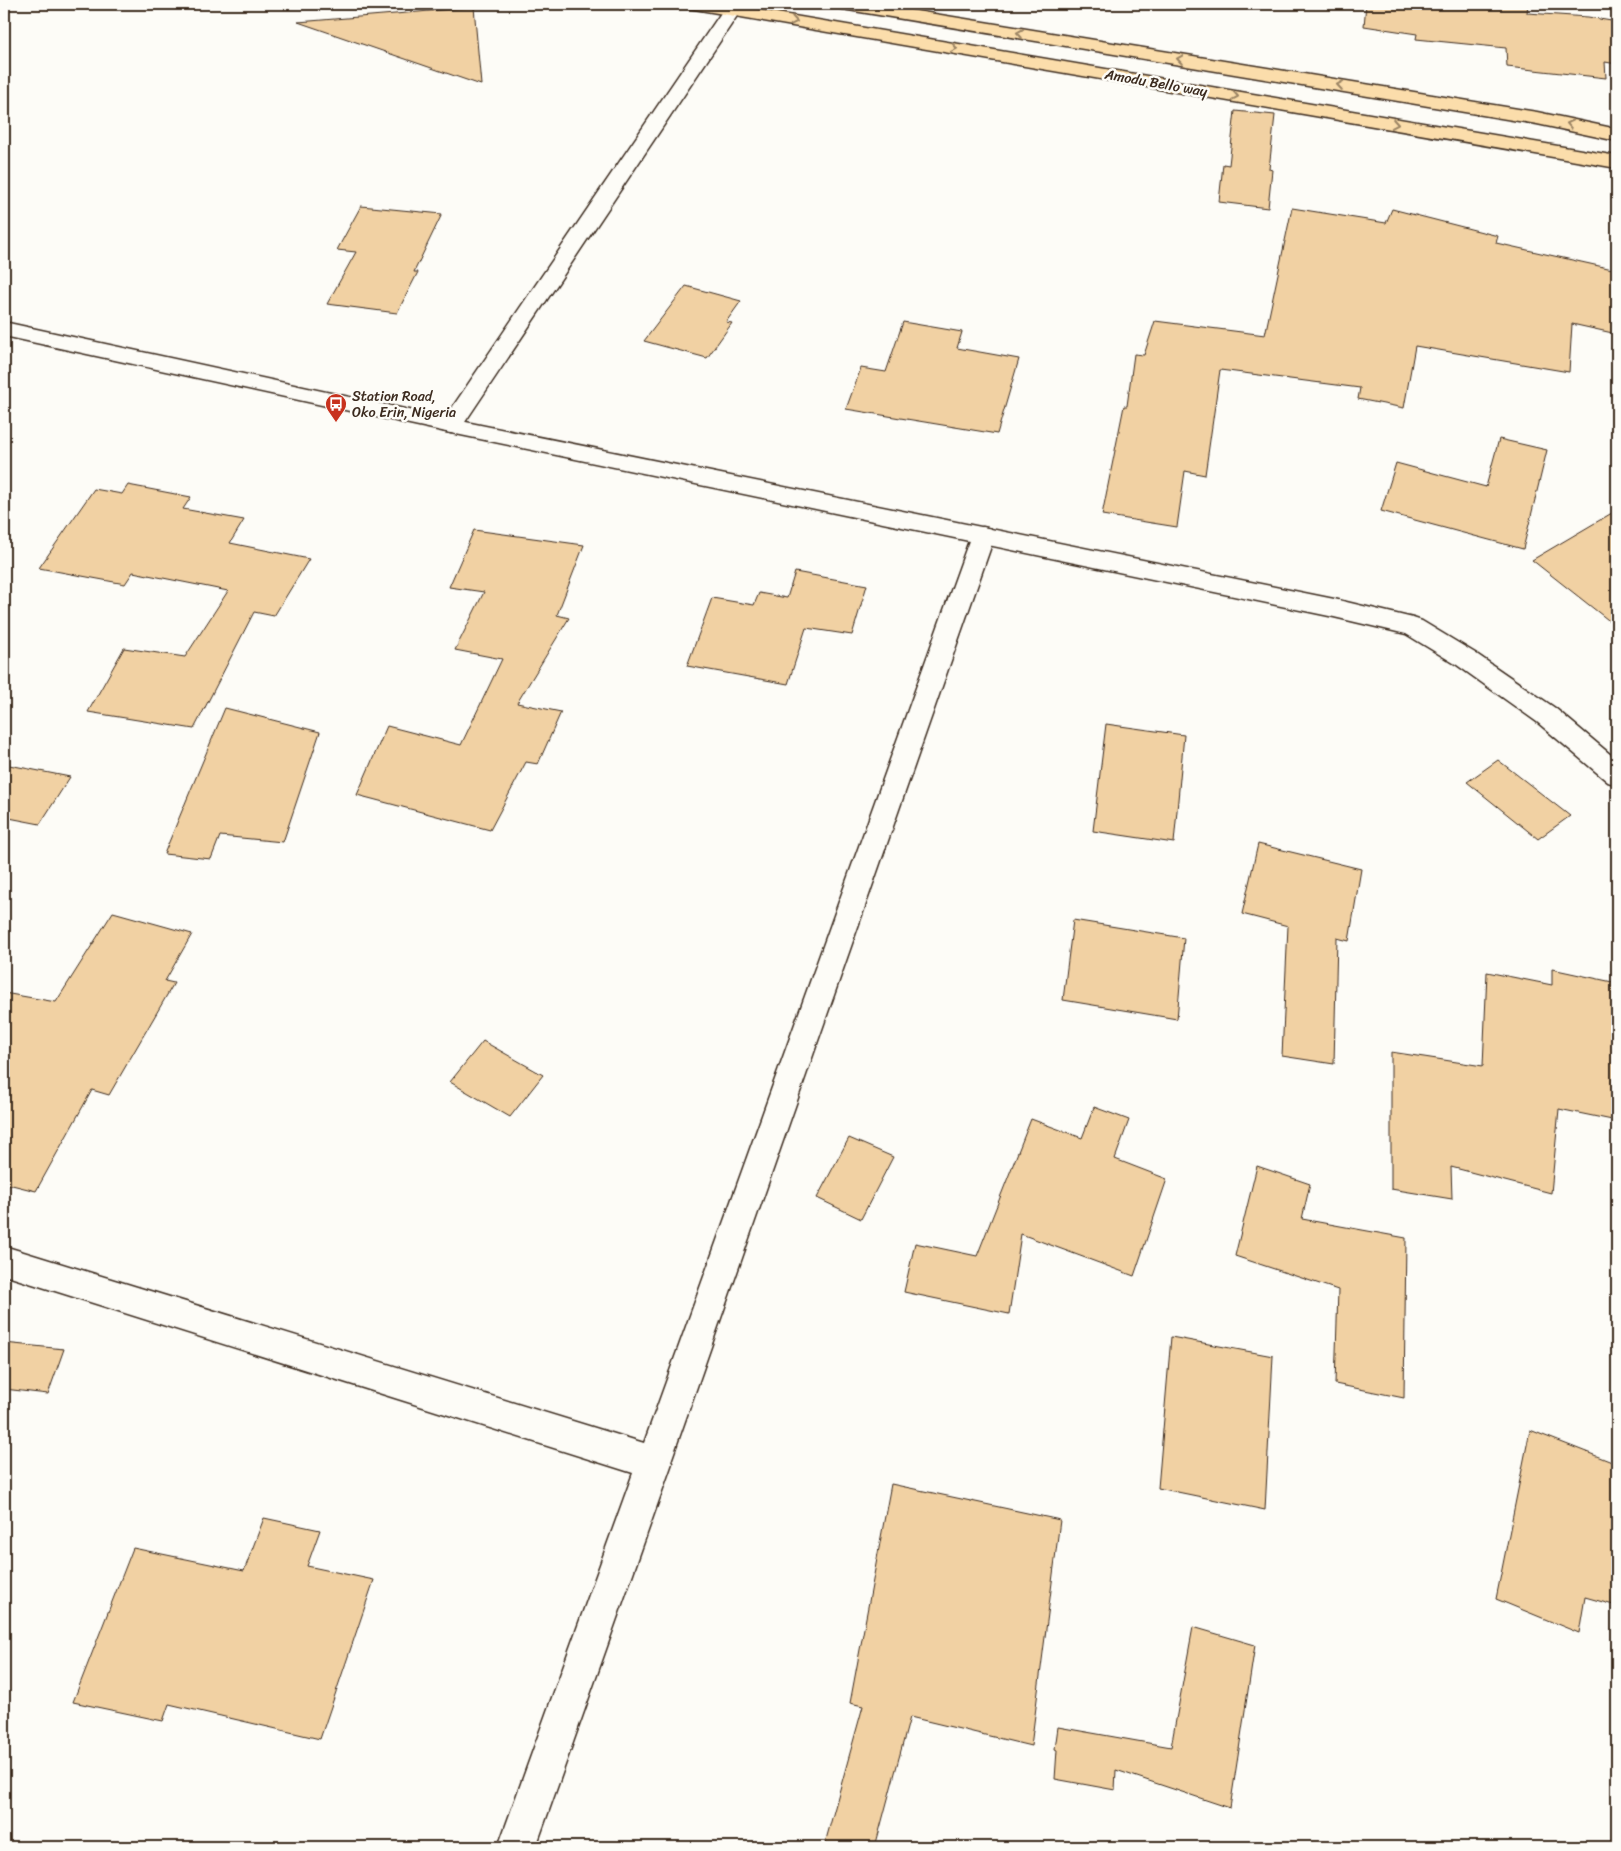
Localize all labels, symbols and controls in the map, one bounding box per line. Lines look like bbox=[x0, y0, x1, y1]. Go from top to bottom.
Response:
one-way arrow bbox=[789, 15, 798, 25]
one-way arrow bbox=[1015, 28, 1024, 38]
one-way arrow bbox=[949, 43, 958, 53]
one-way arrow bbox=[1176, 55, 1184, 65]
street label: Amodu Bello way bbox=[1102, 62, 1210, 104]
one-way arrow bbox=[1336, 81, 1345, 91]
one-way arrow bbox=[1230, 91, 1239, 101]
one-way arrow bbox=[1391, 118, 1399, 128]
one-way arrow bbox=[1565, 120, 1574, 130]
place label: Station Road, Oko Erin, Nigeria bbox=[352, 384, 456, 425]
bus stop icon: Station Road, Oko Erin, Nigeria bbox=[324, 392, 348, 423]

